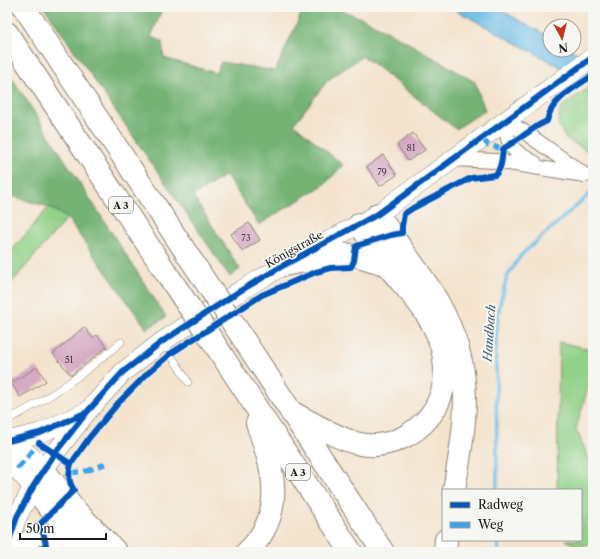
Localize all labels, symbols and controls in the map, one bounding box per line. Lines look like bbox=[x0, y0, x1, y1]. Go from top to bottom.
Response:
north arrow bbox=[542, 18, 582, 58]
text: N bbox=[557, 40, 569, 56]
house number: 81 bbox=[406, 142, 416, 153]
house number: 79 bbox=[377, 166, 387, 177]
road number: A 3 bbox=[109, 197, 133, 213]
street label: Königstraße bbox=[263, 227, 325, 271]
house number: 73 bbox=[241, 232, 251, 243]
water label: Handbach bbox=[479, 304, 498, 363]
house number: 51 bbox=[65, 354, 74, 365]
road number: A 3 bbox=[286, 464, 310, 480]
legend bbox=[442, 489, 582, 541]
text: Radweg bbox=[478, 497, 524, 512]
scale bar bbox=[20, 515, 106, 541]
text: Weg bbox=[477, 517, 504, 532]
text: 50 m bbox=[26, 521, 55, 536]

